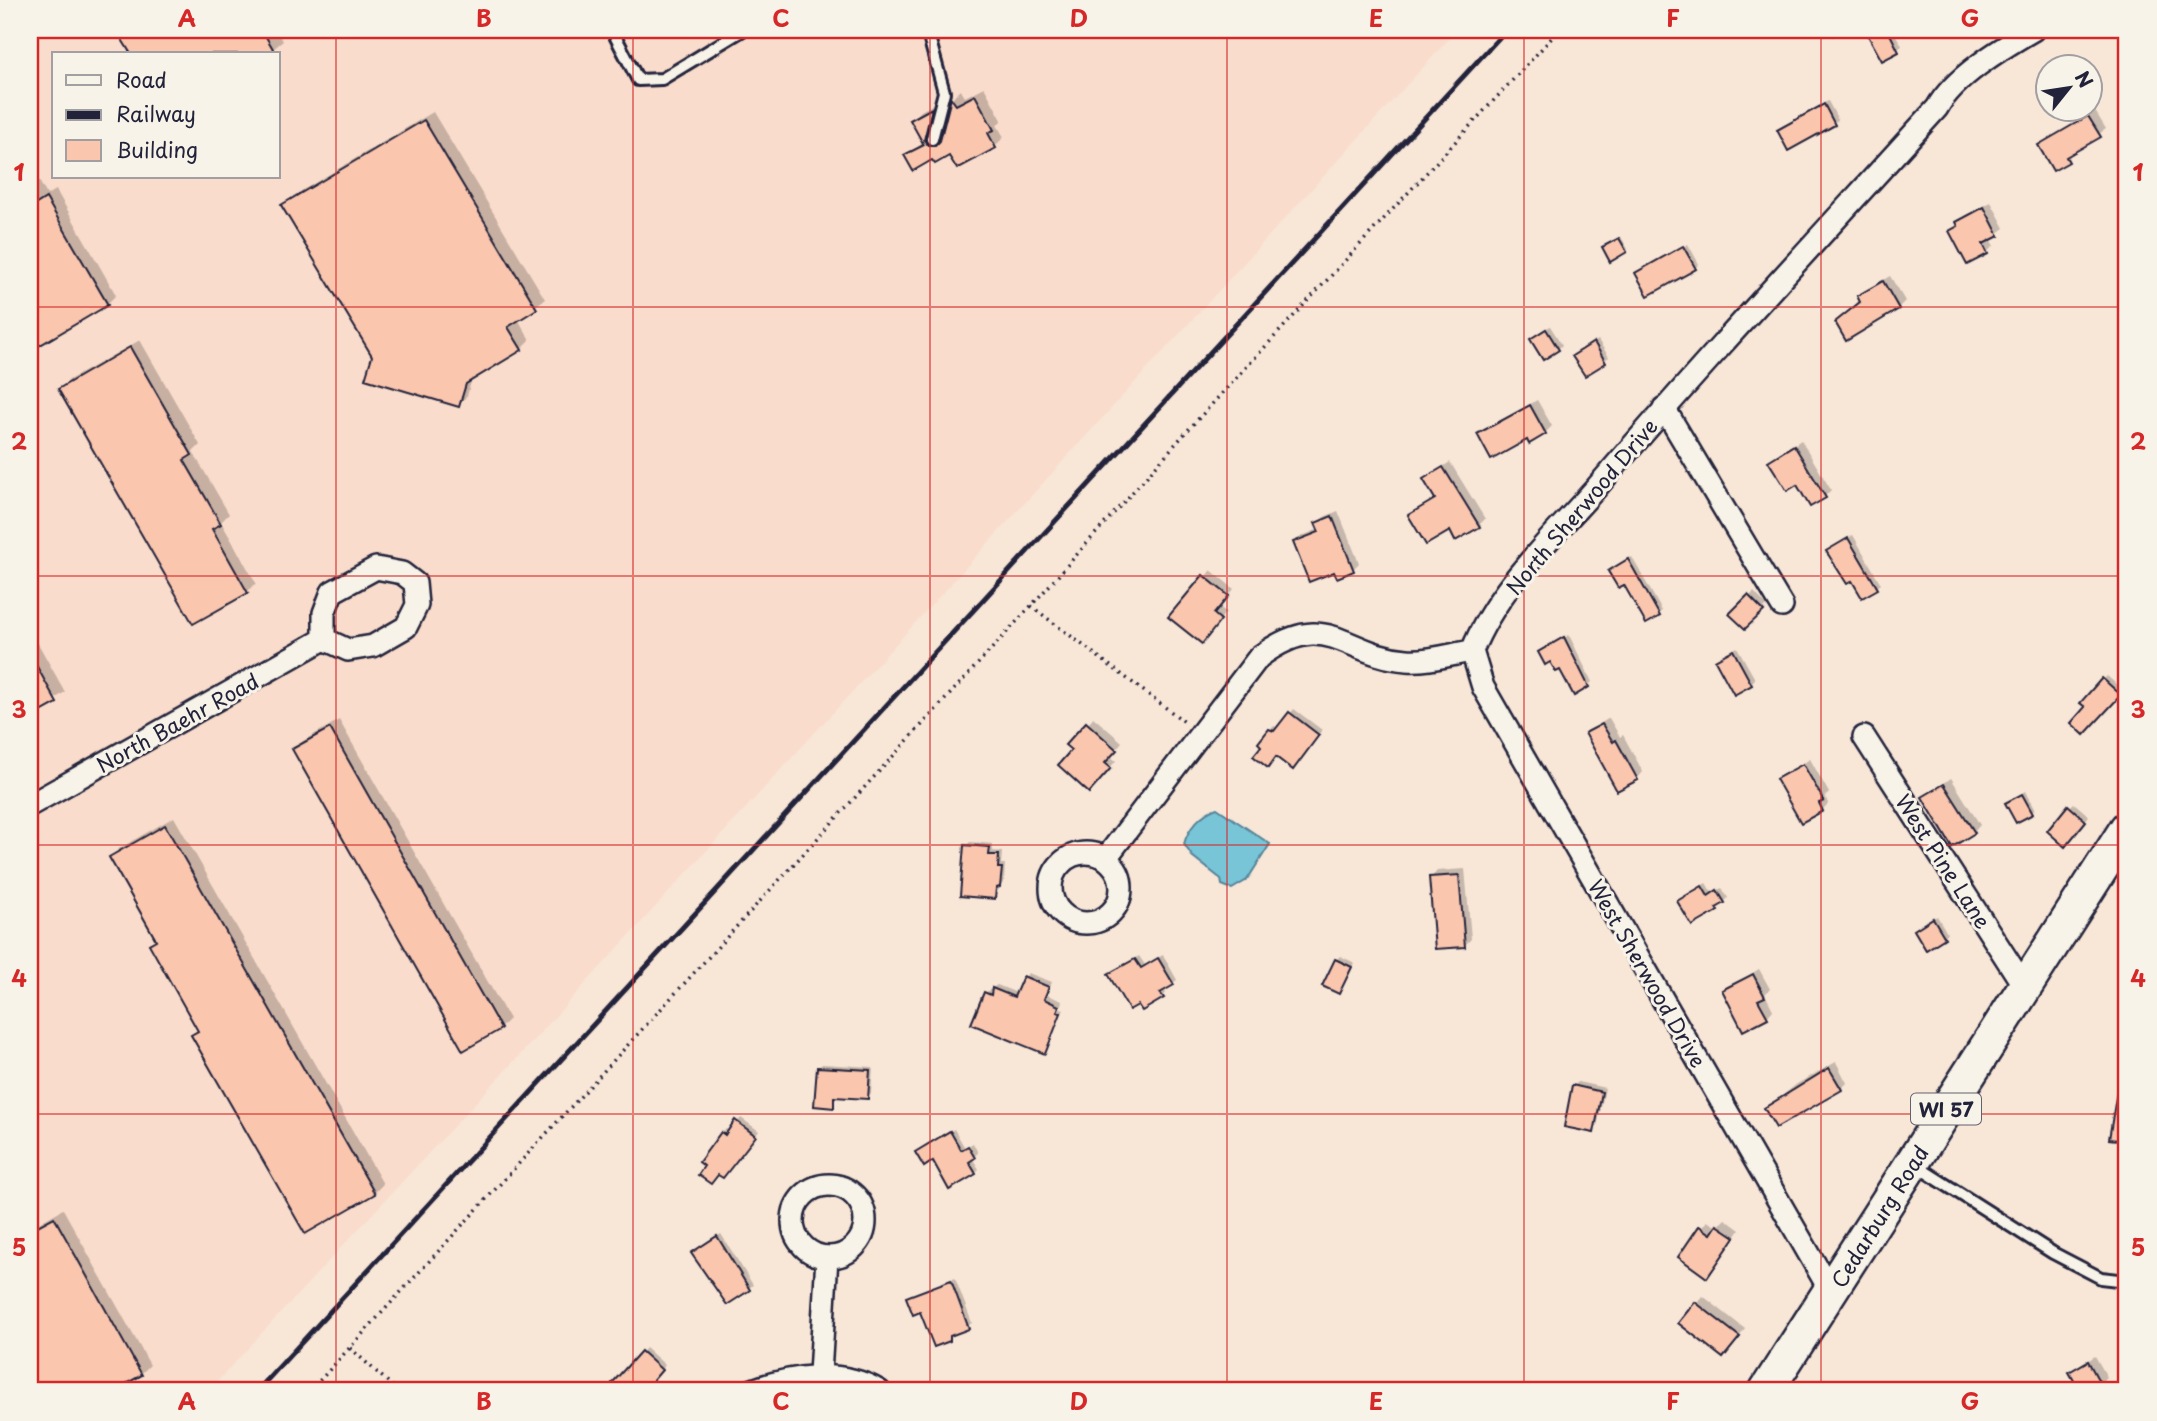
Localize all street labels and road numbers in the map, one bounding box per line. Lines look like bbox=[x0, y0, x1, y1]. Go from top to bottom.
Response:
street label: North Sherwood Drive bbox=[1498, 411, 1664, 601]
street label: North Baehr Road bbox=[90, 664, 264, 780]
street label: West Pine Lane bbox=[1888, 787, 2000, 935]
street label: West Sherwood Drive bbox=[1581, 873, 1715, 1073]
road number: WI 57 bbox=[1911, 1093, 1981, 1124]
street label: Cedarburg Road bbox=[1822, 1139, 1936, 1293]

